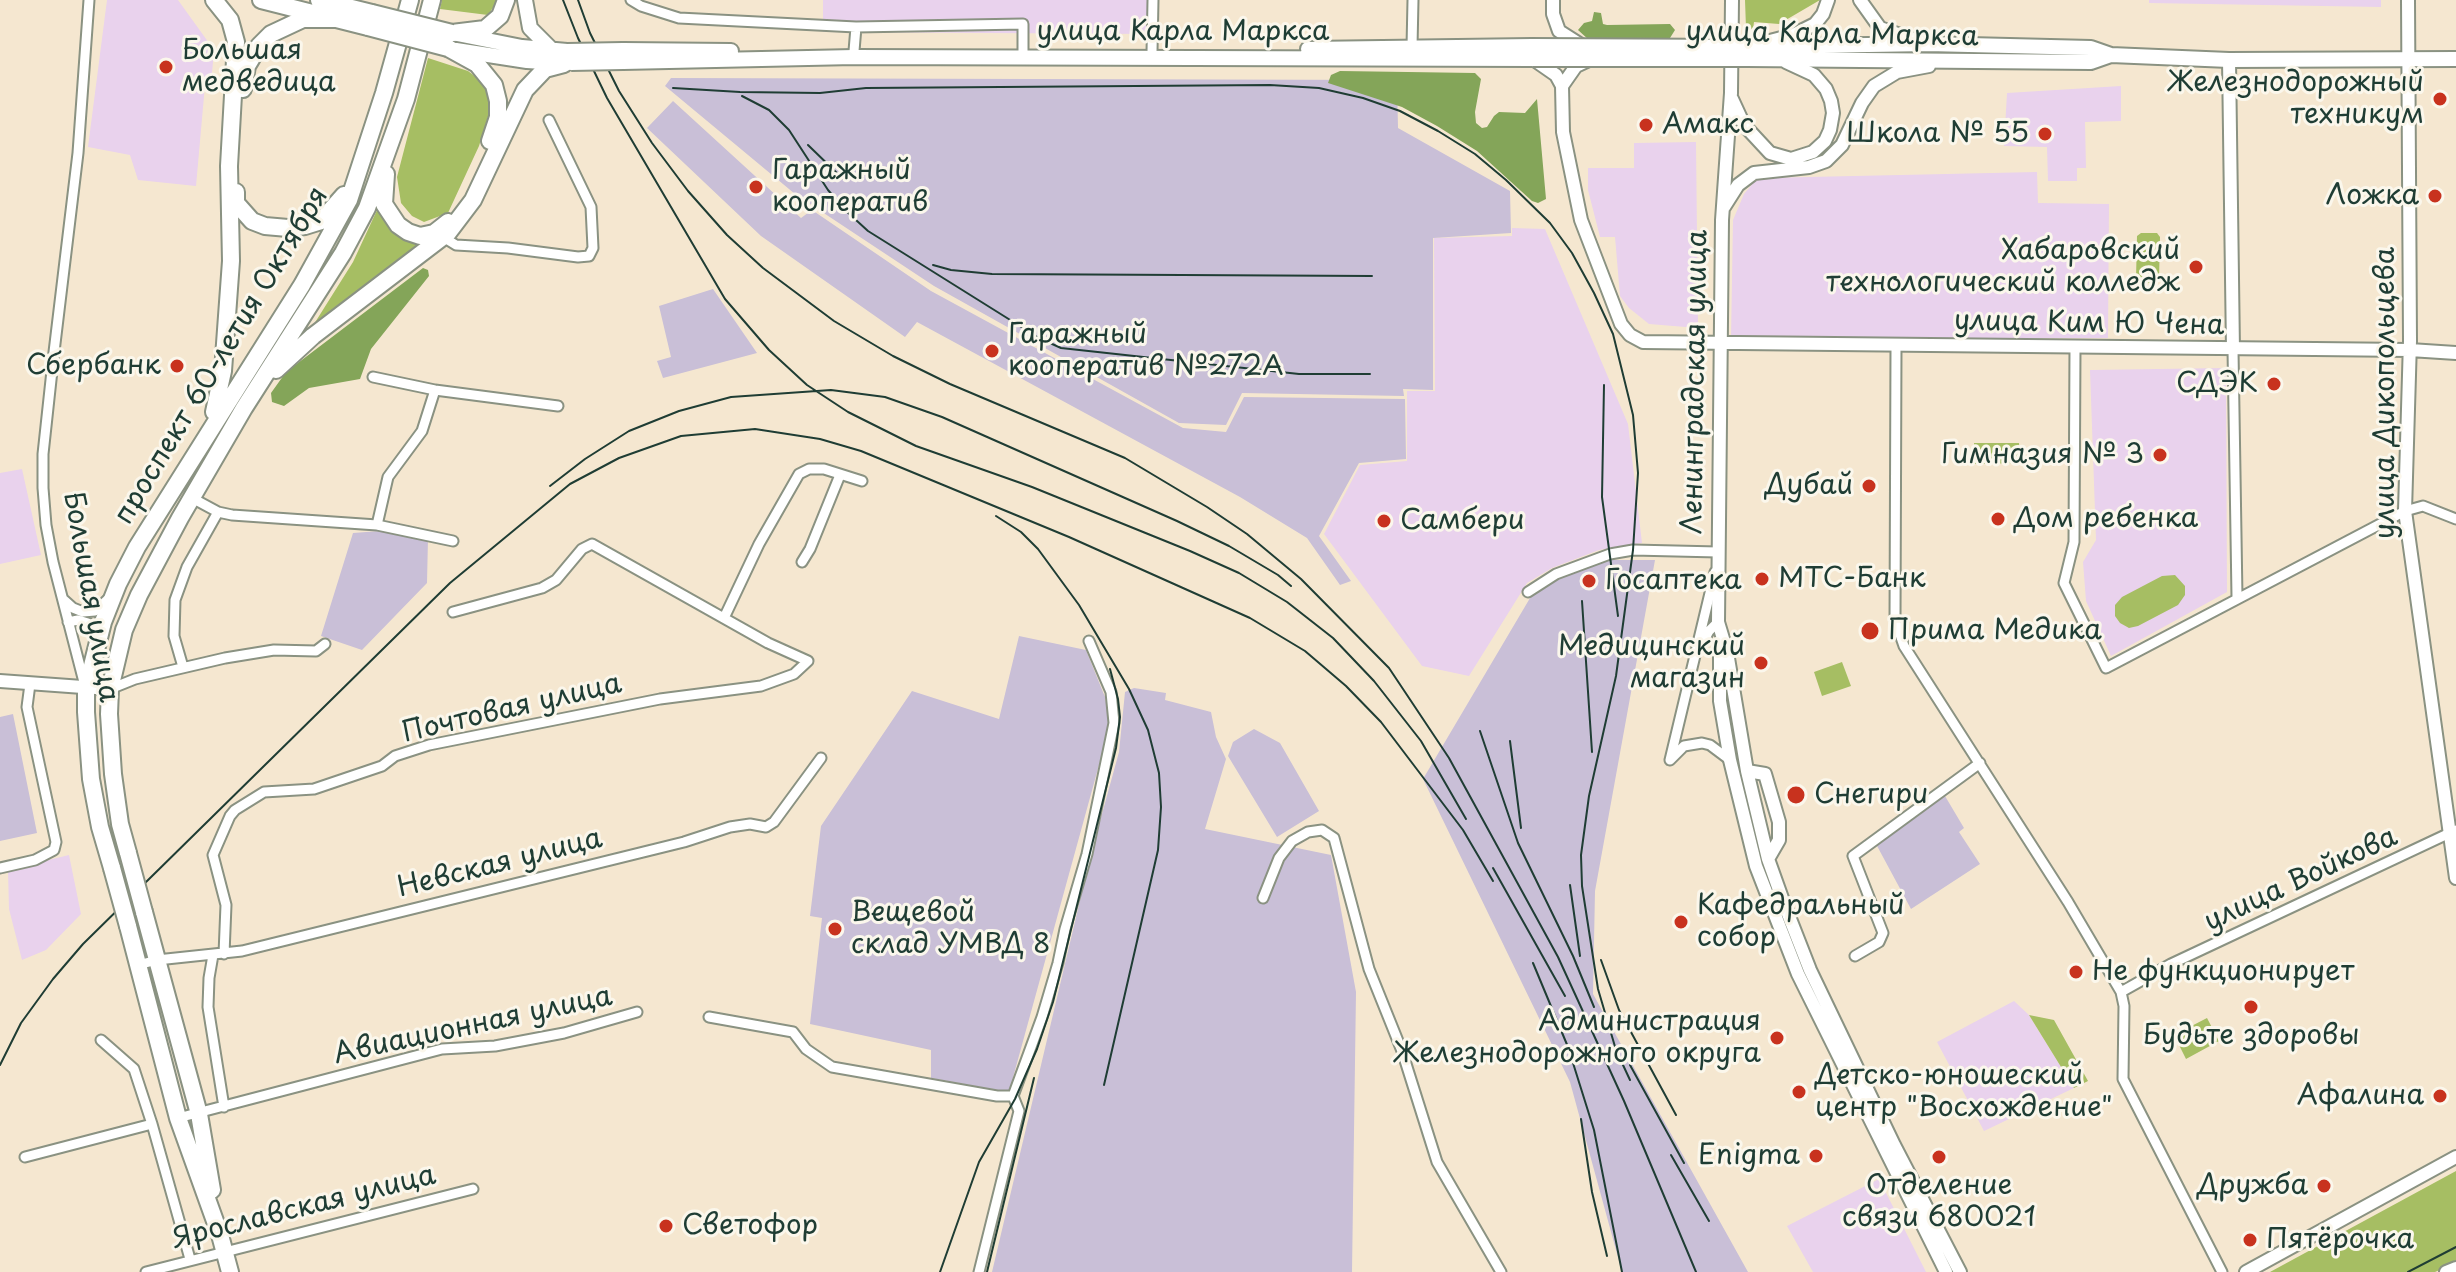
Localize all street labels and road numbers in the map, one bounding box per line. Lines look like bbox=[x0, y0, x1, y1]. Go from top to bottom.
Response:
street label: улица Карла Маркса bbox=[1037, 15, 1329, 49]
street label: улица Карла Маркса bbox=[1685, 16, 1979, 54]
street label: проспект 60-летия Октября bbox=[108, 181, 336, 531]
street label: Ленинградская улица bbox=[1677, 230, 1715, 534]
street label: улица Дикопольцева bbox=[2369, 247, 2403, 539]
street label: улица Ким Ю Чена bbox=[1954, 305, 2224, 343]
street label: Большая улица bbox=[55, 489, 125, 705]
street label: Почтовая улица bbox=[399, 667, 625, 751]
street label: улица Войкова bbox=[2199, 821, 2403, 939]
street label: Невская улица bbox=[394, 822, 606, 906]
street label: Авиационная улица bbox=[331, 980, 615, 1072]
street label: Ярославская улица bbox=[169, 1159, 439, 1257]

